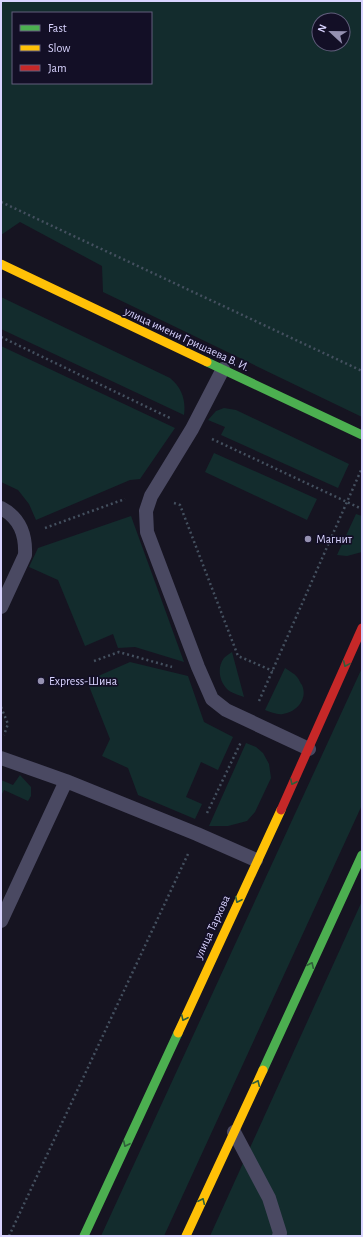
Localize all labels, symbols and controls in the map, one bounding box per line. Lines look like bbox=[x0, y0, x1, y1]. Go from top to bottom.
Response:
legend bbox=[12, 12, 152, 84]
north arrow bbox=[311, 12, 351, 52]
text: Fast bbox=[48, 22, 67, 34]
text: N bbox=[316, 23, 329, 34]
text: Slow bbox=[48, 42, 70, 54]
text: Jam bbox=[48, 62, 67, 74]
street label: улица имени Гришаева В. И. bbox=[121, 304, 251, 374]
place label: Магнит bbox=[316, 533, 353, 545]
marker: Магнит bbox=[303, 534, 313, 544]
one-way arrow bbox=[343, 660, 351, 667]
place label: Express-Шина bbox=[49, 675, 118, 687]
marker: Express-Шина bbox=[36, 676, 46, 686]
one-way arrow bbox=[290, 778, 298, 786]
street label: улица Тархова bbox=[192, 893, 233, 962]
one-way arrow bbox=[235, 896, 243, 903]
one-way arrow bbox=[306, 961, 314, 969]
one-way arrow bbox=[181, 1014, 189, 1022]
one-way arrow bbox=[252, 1079, 260, 1087]
one-way arrow bbox=[123, 1140, 131, 1148]
one-way arrow bbox=[197, 1197, 205, 1205]

